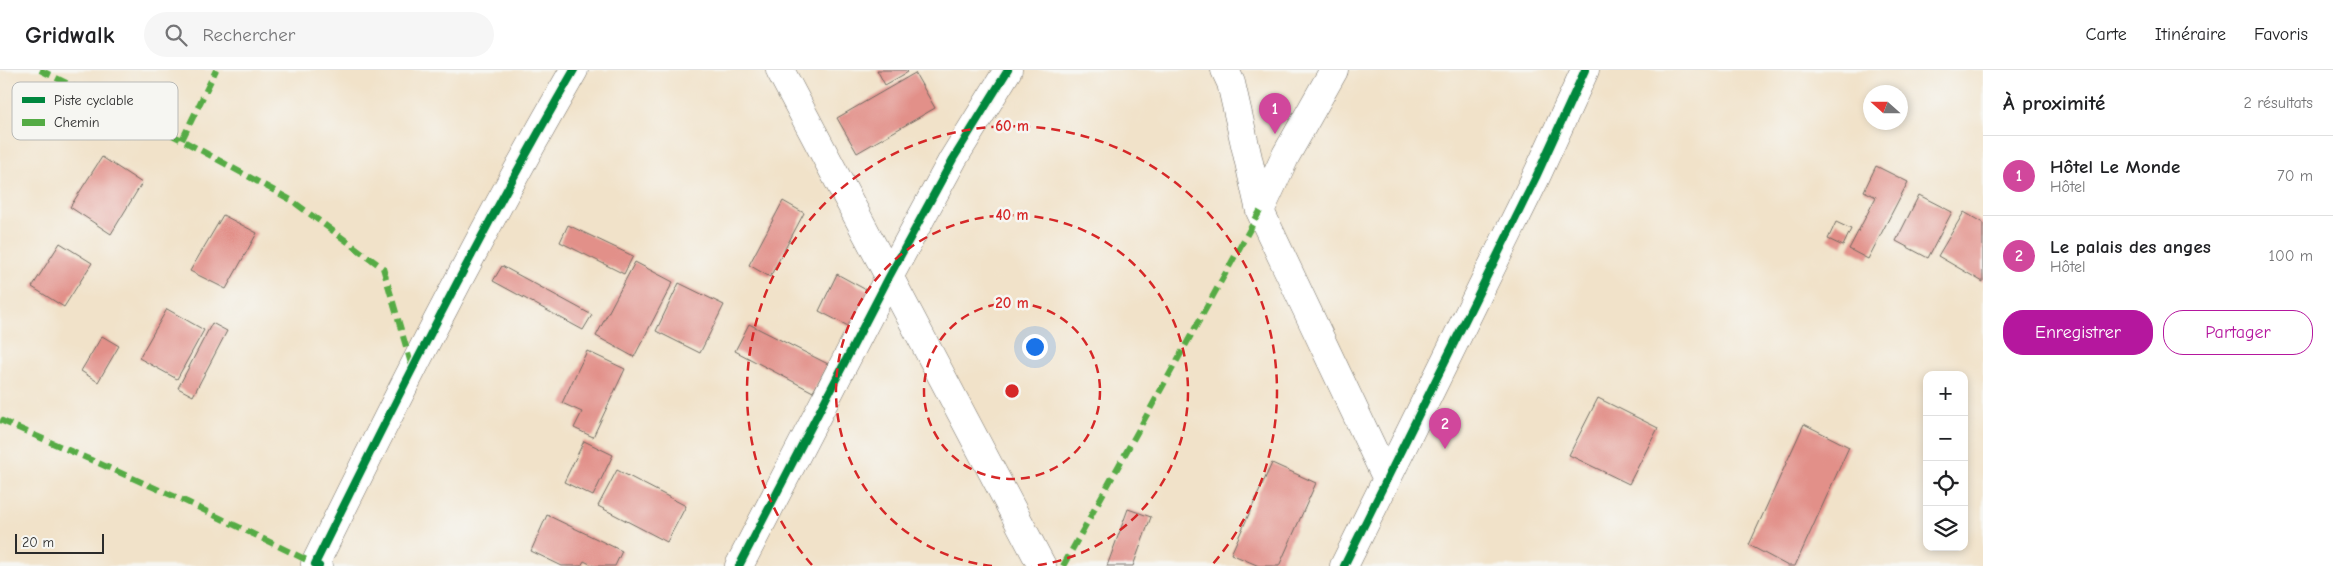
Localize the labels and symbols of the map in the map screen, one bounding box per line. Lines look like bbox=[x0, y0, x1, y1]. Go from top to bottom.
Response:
legend bbox=[12, 82, 178, 140]
north arrow bbox=[1863, 85, 1908, 130]
text: Piste cyclable bbox=[54, 92, 134, 109]
pin: 1 bbox=[1259, 93, 1291, 134]
text: Chemin bbox=[54, 114, 100, 131]
text: 60 m bbox=[995, 117, 1029, 135]
text: 40 m bbox=[996, 206, 1029, 224]
text: 20 m bbox=[995, 294, 1029, 312]
your location bbox=[1022, 334, 1048, 360]
centre of rings bbox=[1003, 382, 1021, 400]
pin: 2 bbox=[1429, 408, 1461, 449]
scale bar bbox=[15, 531, 104, 554]

